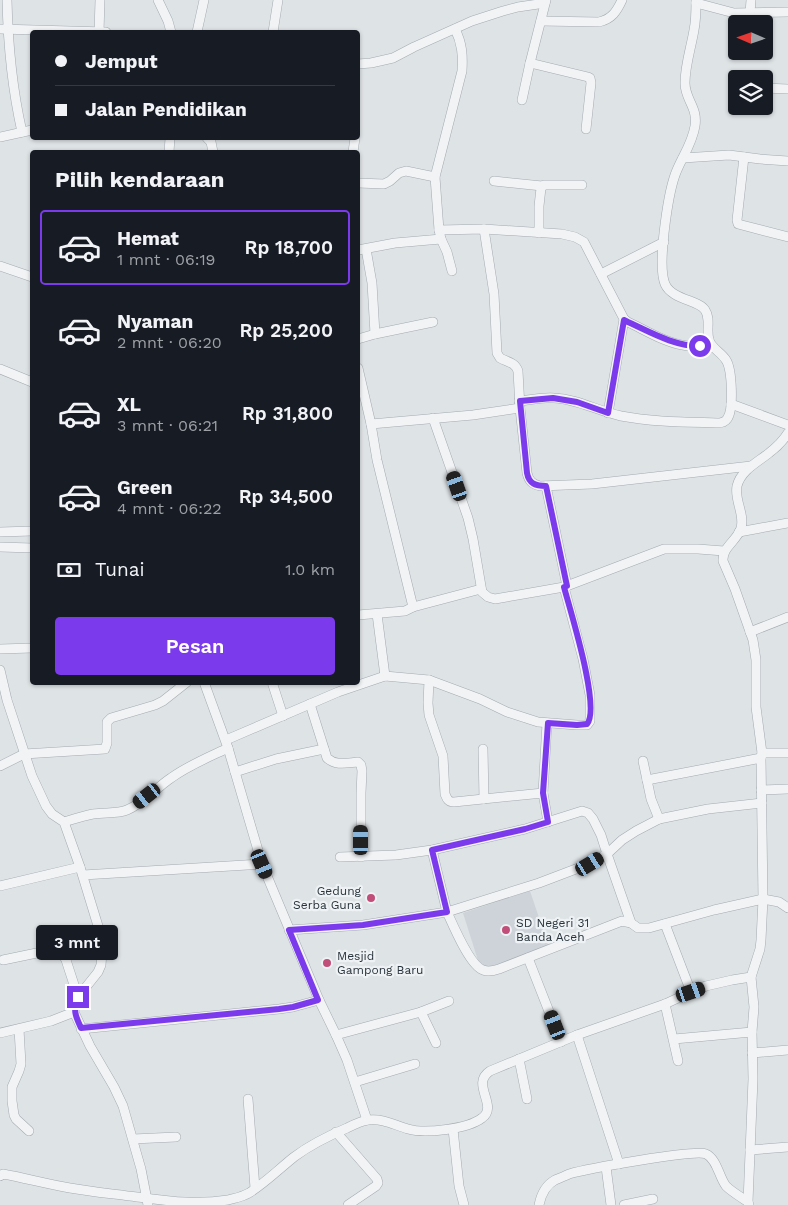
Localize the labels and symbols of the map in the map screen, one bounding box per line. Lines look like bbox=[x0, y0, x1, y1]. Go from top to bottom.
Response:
north arrow bbox=[728, 15, 772, 60]
route start bbox=[689, 335, 711, 357]
car bbox=[445, 469, 468, 503]
car bbox=[130, 781, 163, 811]
car bbox=[353, 825, 368, 855]
car bbox=[249, 847, 274, 881]
car bbox=[573, 850, 606, 878]
place label: Gedung Serba Guna bbox=[293, 884, 362, 912]
marker: Gedung Serba Guna bbox=[365, 892, 377, 904]
place label: SD Negeri 31 Banda Aceh bbox=[516, 916, 589, 944]
callout: 3 mnt bbox=[37, 924, 119, 960]
marker: SD Negeri 31 Banda Aceh bbox=[500, 924, 512, 936]
place label: Mesjid Gampong Baru bbox=[337, 949, 423, 977]
marker: Mesjid Gampong Baru bbox=[321, 957, 333, 969]
car bbox=[674, 980, 707, 1004]
route end bbox=[67, 986, 89, 1008]
car bbox=[542, 1008, 567, 1042]

